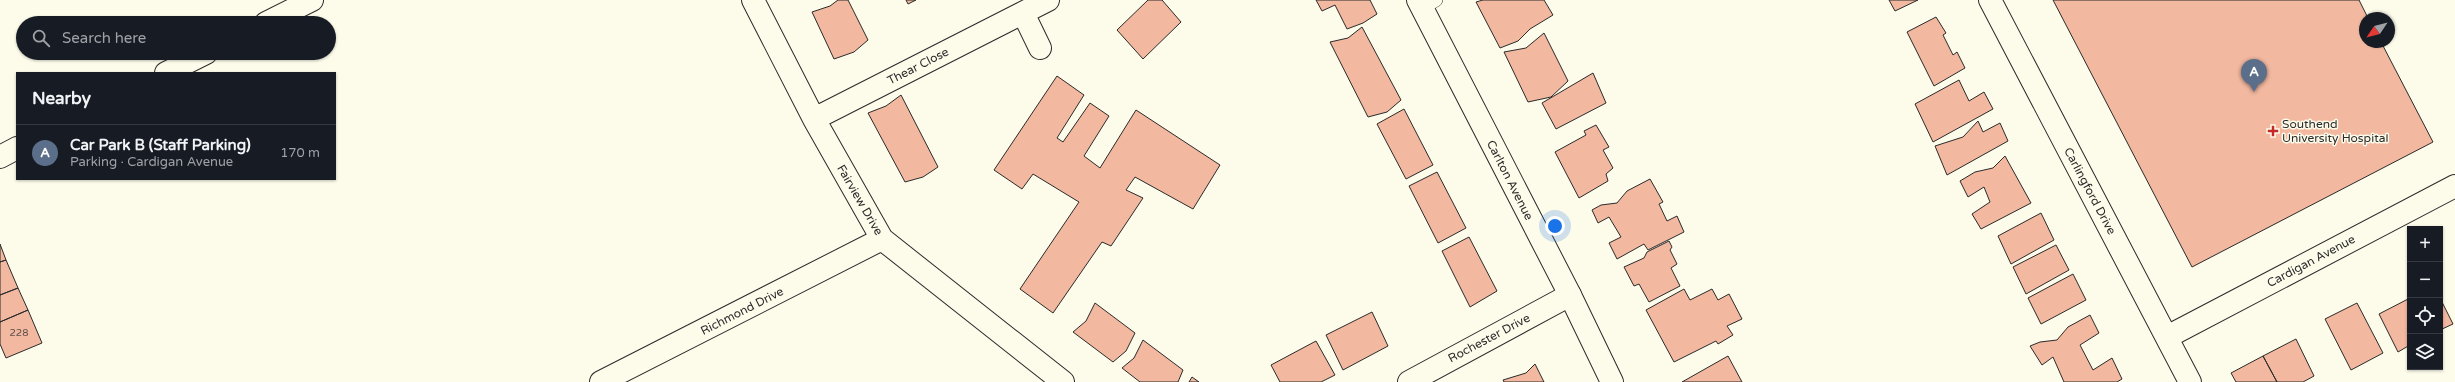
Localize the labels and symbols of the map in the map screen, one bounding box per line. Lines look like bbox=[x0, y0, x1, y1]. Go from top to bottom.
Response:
north arrow bbox=[2359, 12, 2395, 48]
street label: Thear Close bbox=[885, 44, 951, 87]
pin: A bbox=[2241, 59, 2267, 92]
place label: Southend University Hospital bbox=[2282, 117, 2389, 145]
marker: Southend University Hospital bbox=[2267, 125, 2279, 137]
street label: Carlton Avenue bbox=[1484, 138, 1536, 222]
street label: Carlingford Drive bbox=[2061, 145, 2119, 237]
street label: Fairview Drive bbox=[834, 162, 886, 238]
your location bbox=[1545, 216, 1565, 236]
street label: Cardigan Avenue bbox=[2265, 232, 2358, 290]
street label: Richmond Drive bbox=[698, 284, 786, 338]
street label: Rochester Drive bbox=[1446, 310, 1532, 365]
house number: 228 bbox=[10, 327, 28, 339]

